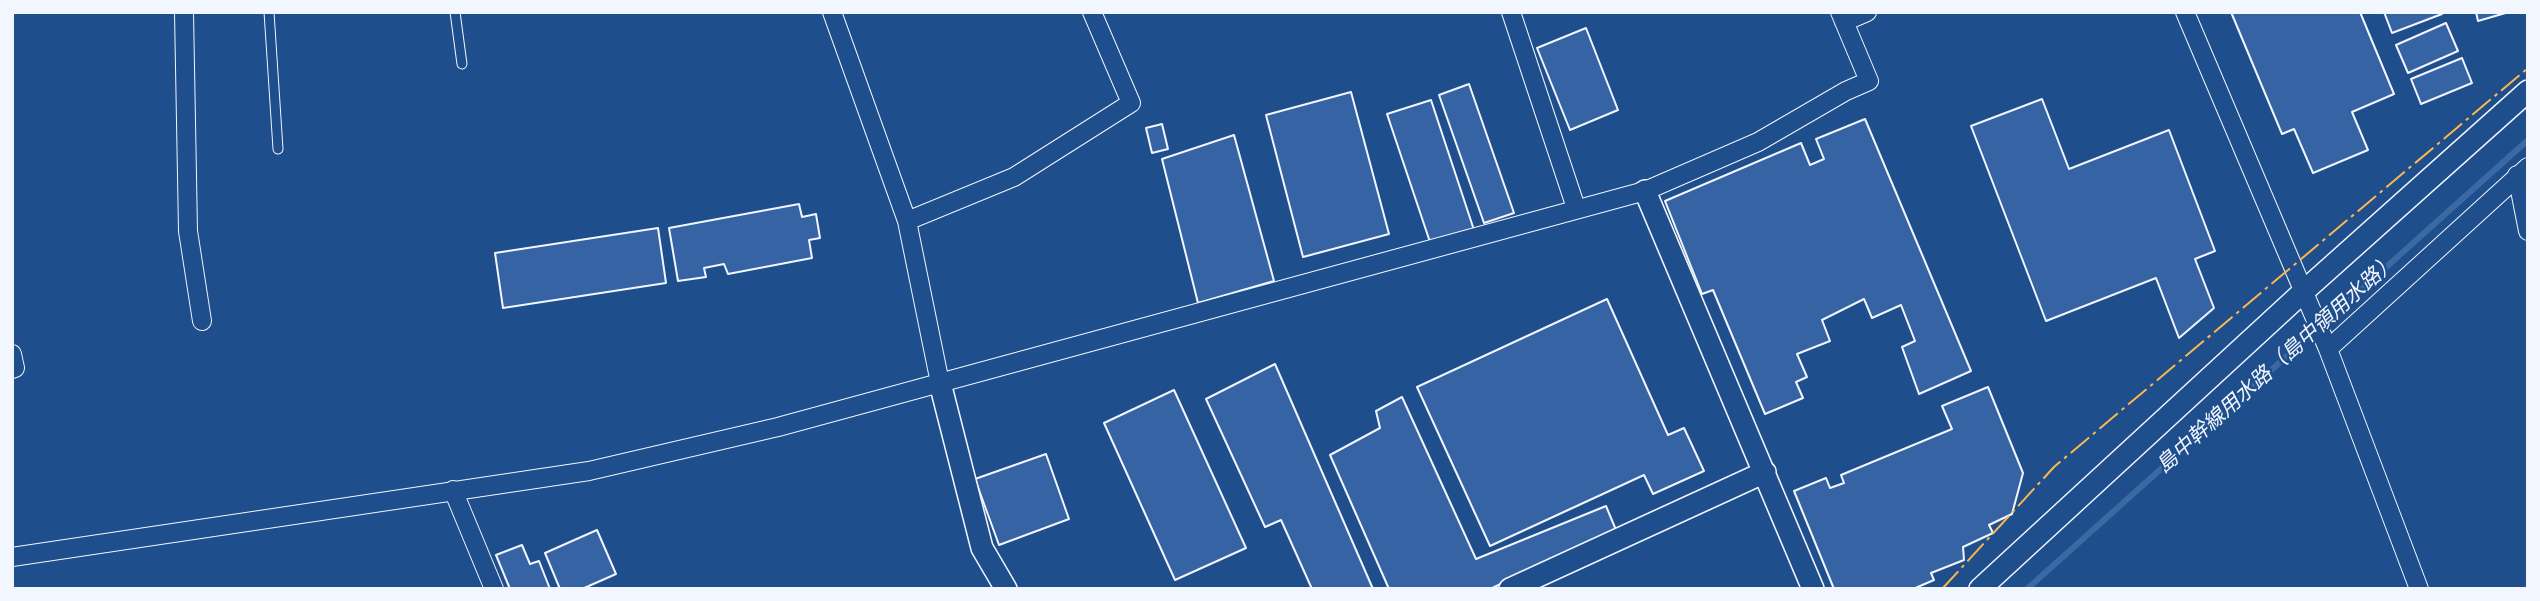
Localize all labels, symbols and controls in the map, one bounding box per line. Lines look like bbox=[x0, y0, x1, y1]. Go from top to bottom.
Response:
water label: 島中幹線用水路（島中領用水路） bbox=[2152, 249, 2402, 479]

